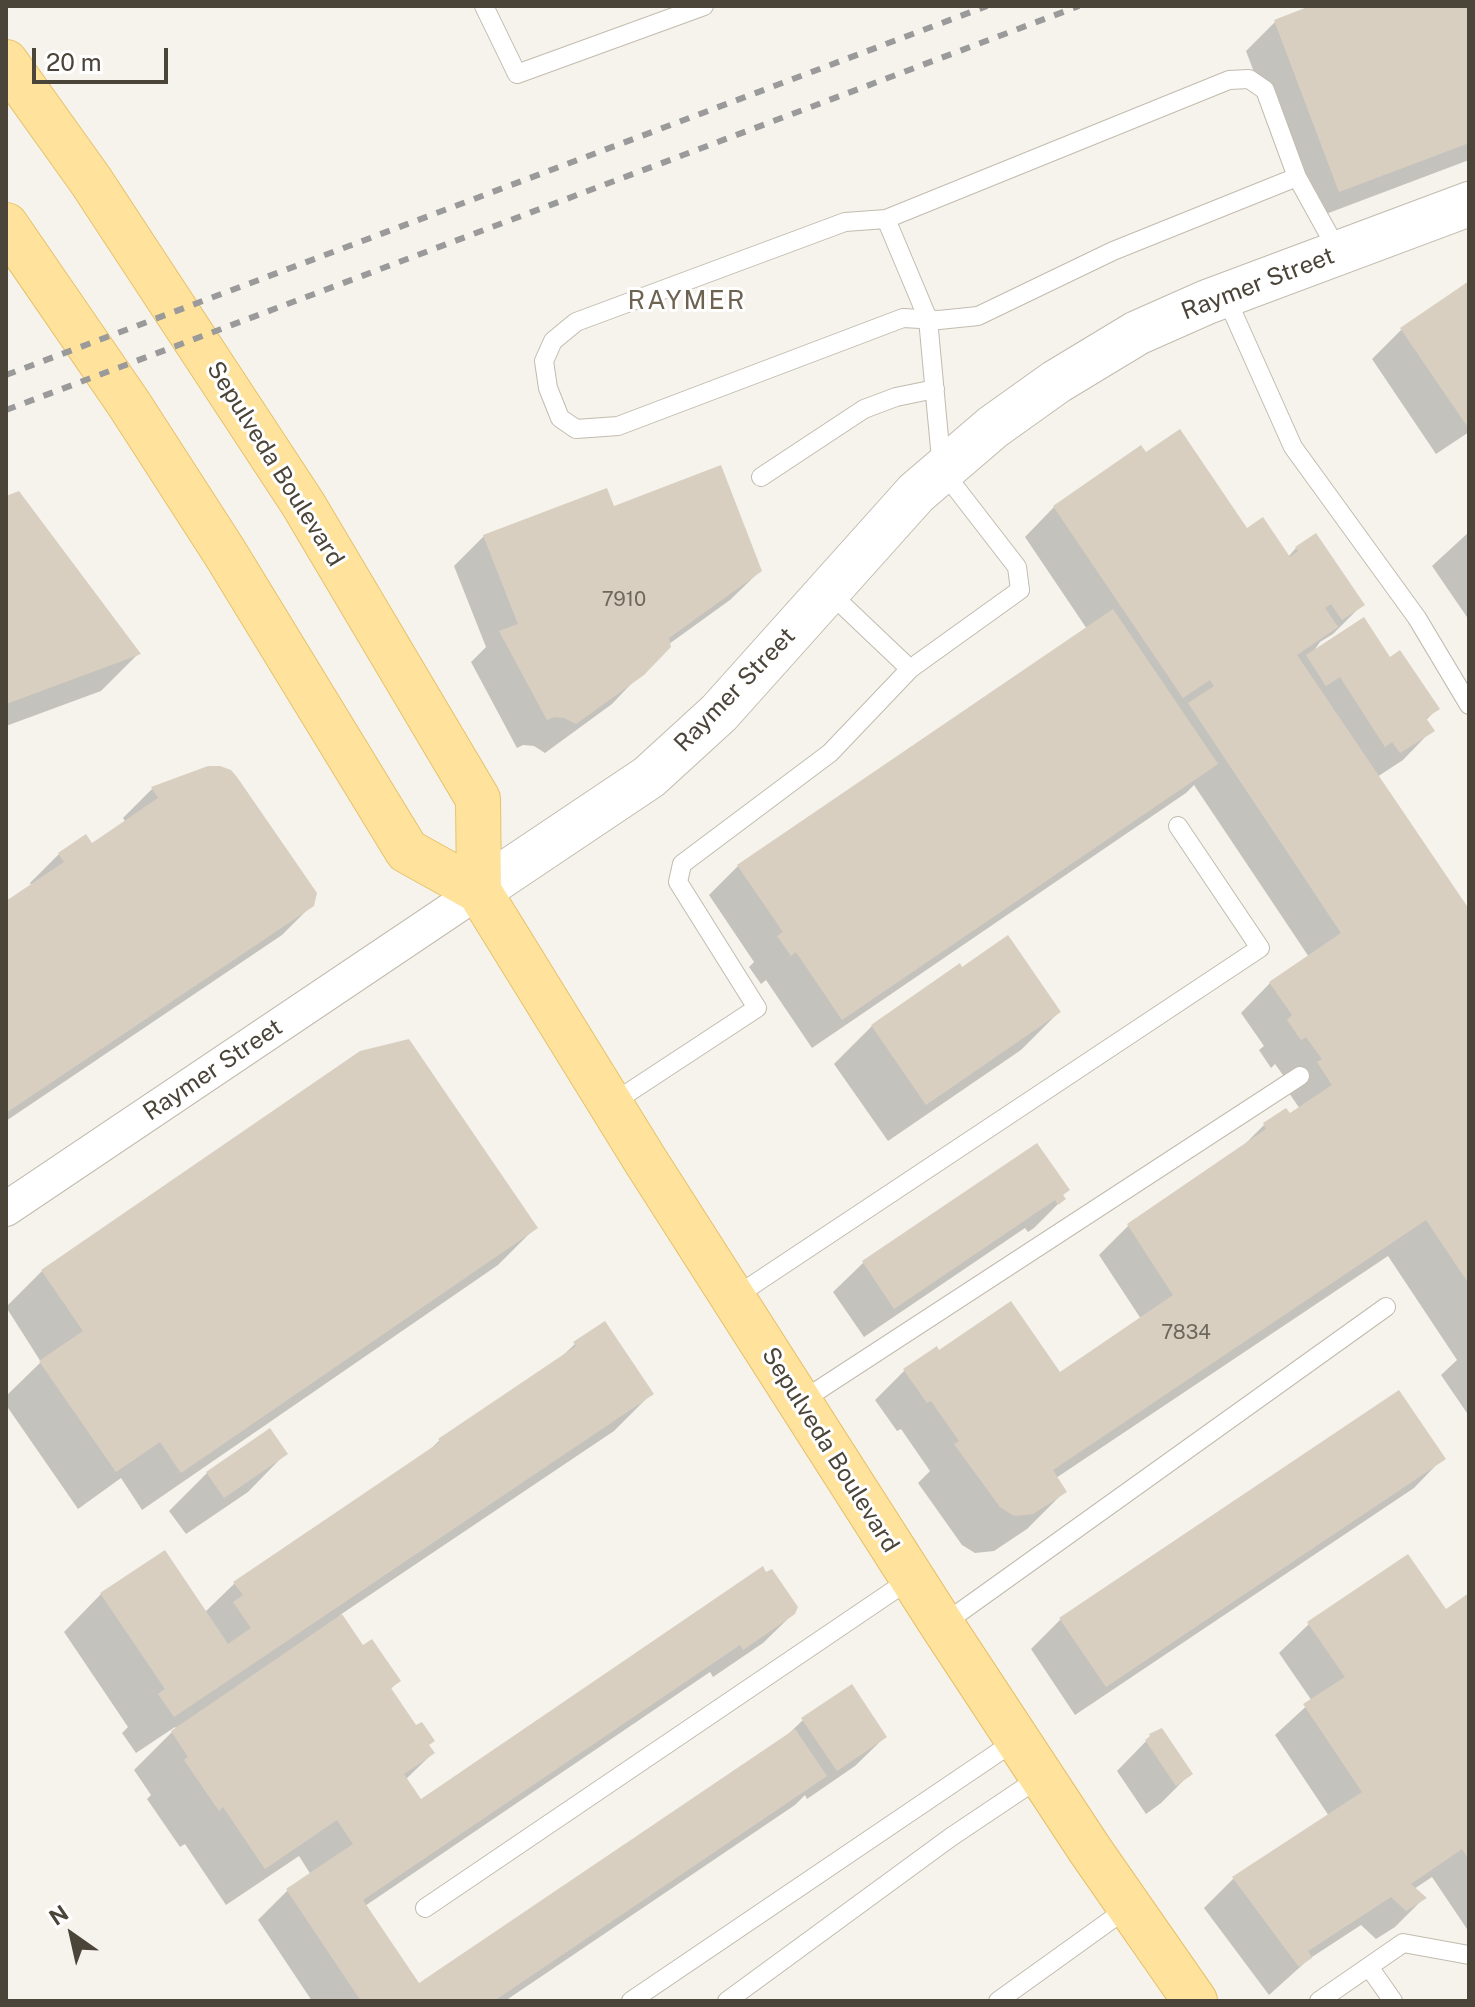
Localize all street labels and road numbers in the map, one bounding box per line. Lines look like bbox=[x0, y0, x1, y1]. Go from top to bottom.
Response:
street label: Raymer Street bbox=[1178, 242, 1338, 326]
street label: Sepulveda Boulevard bbox=[200, 356, 350, 572]
street label: Raymer Street bbox=[669, 622, 801, 758]
street label: Raymer Street bbox=[138, 1013, 288, 1127]
street label: Sepulveda Boulevard bbox=[755, 1342, 905, 1558]

